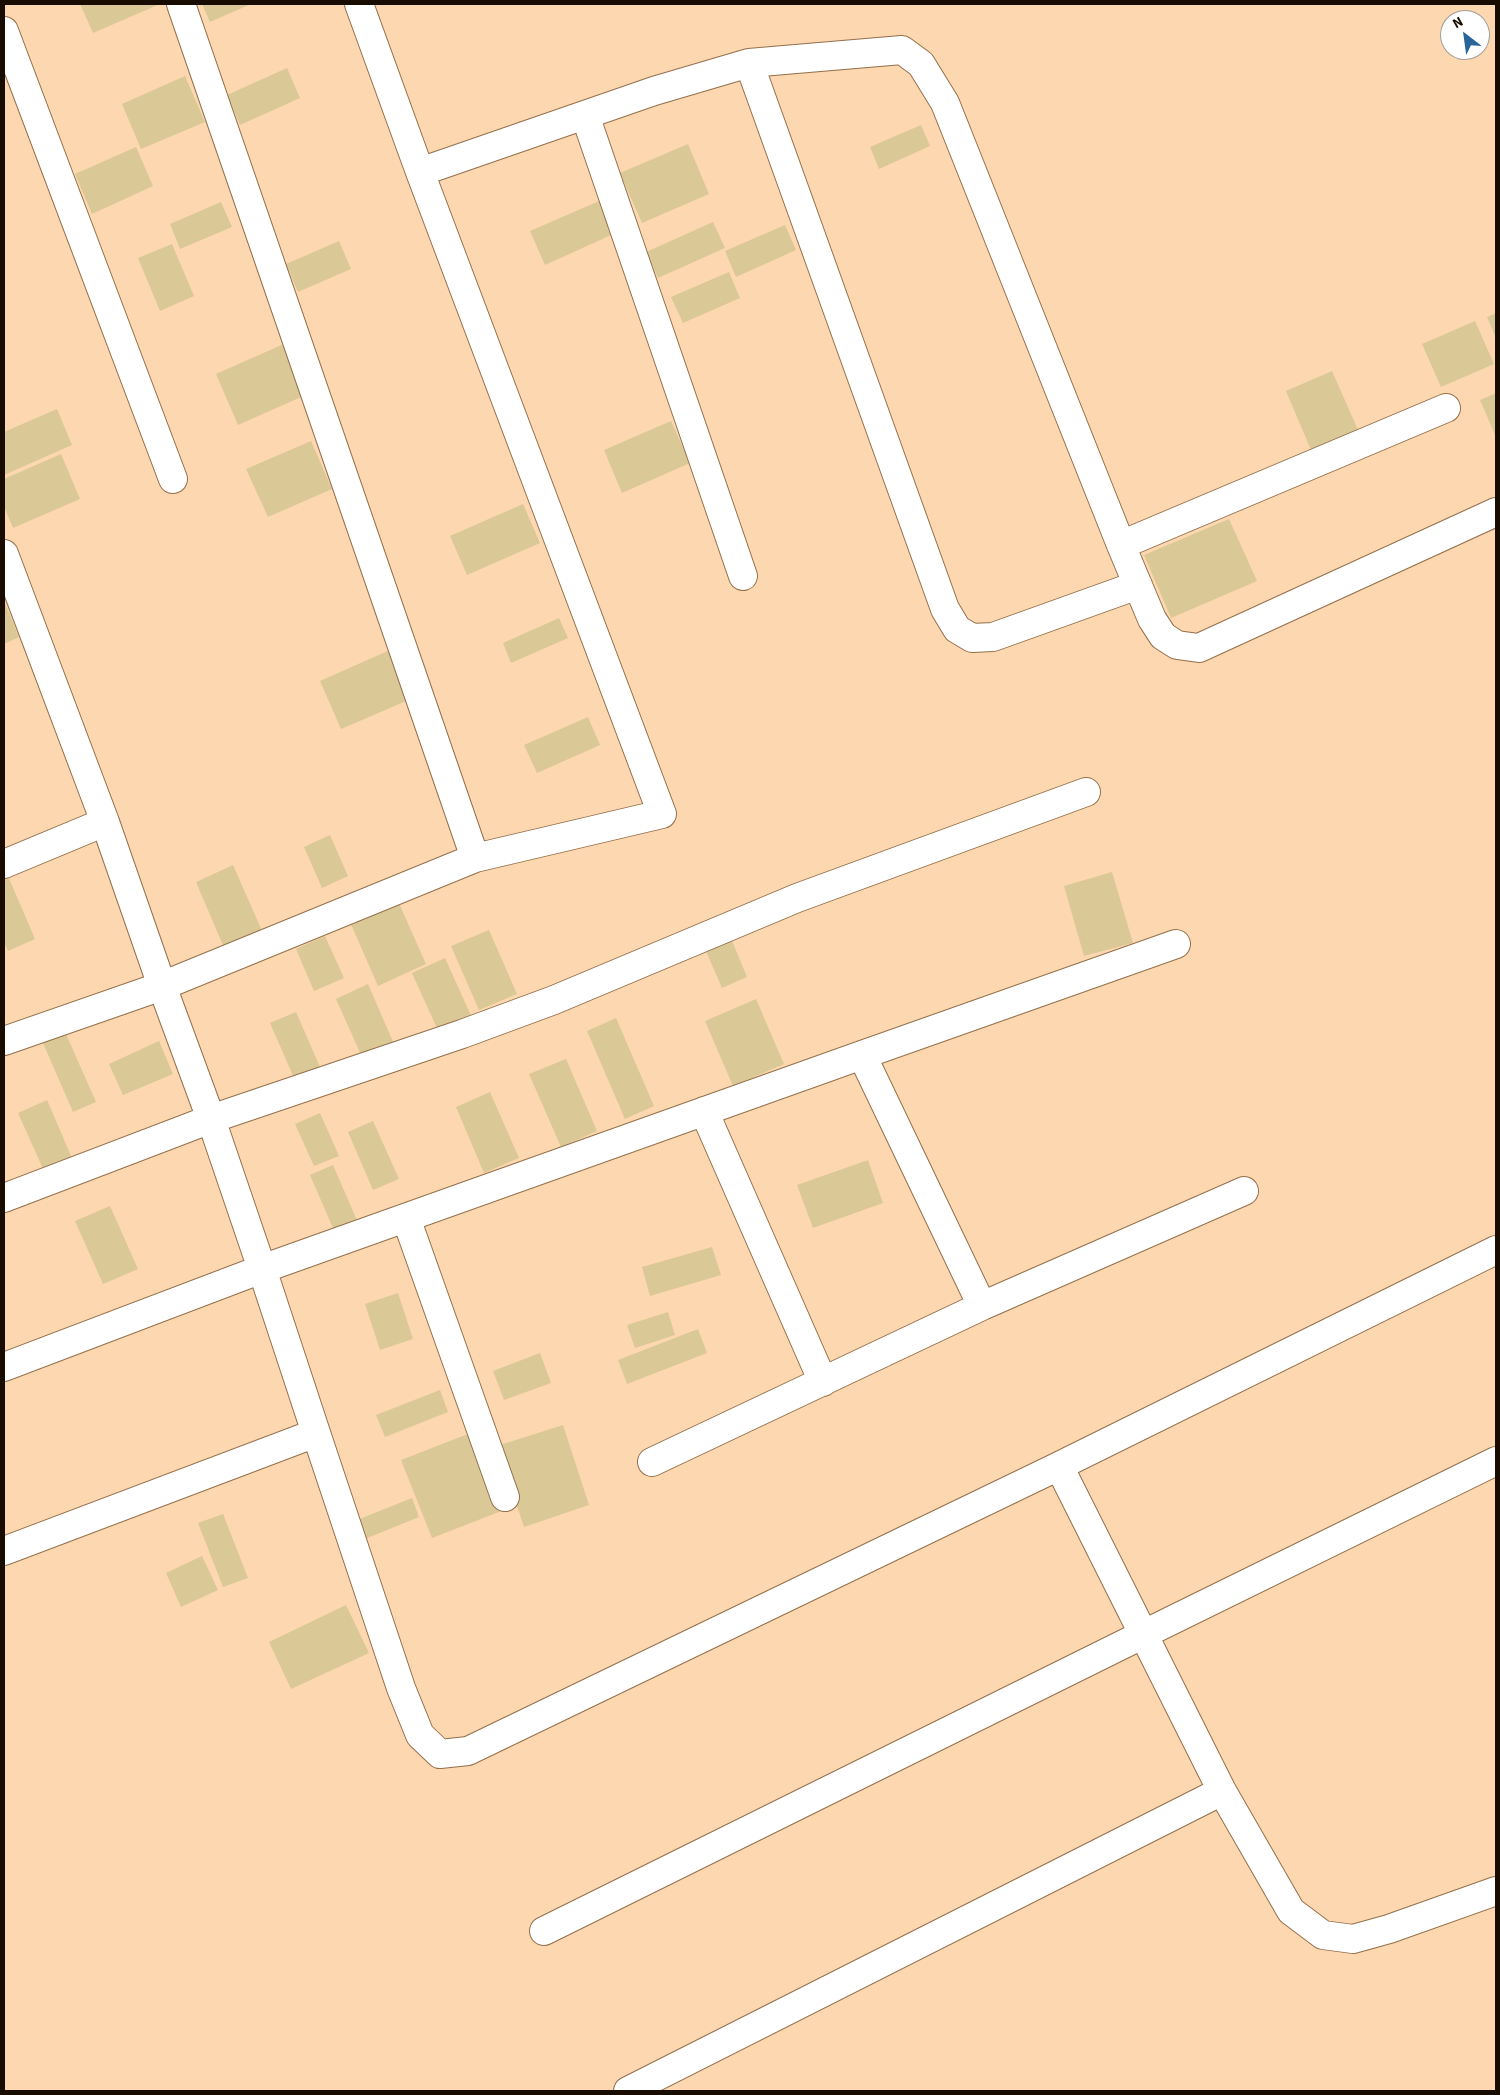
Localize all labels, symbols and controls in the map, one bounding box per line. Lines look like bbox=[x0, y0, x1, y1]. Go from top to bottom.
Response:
north arrow bbox=[1440, 10, 1490, 60]
text: N bbox=[1449, 12, 1467, 34]

